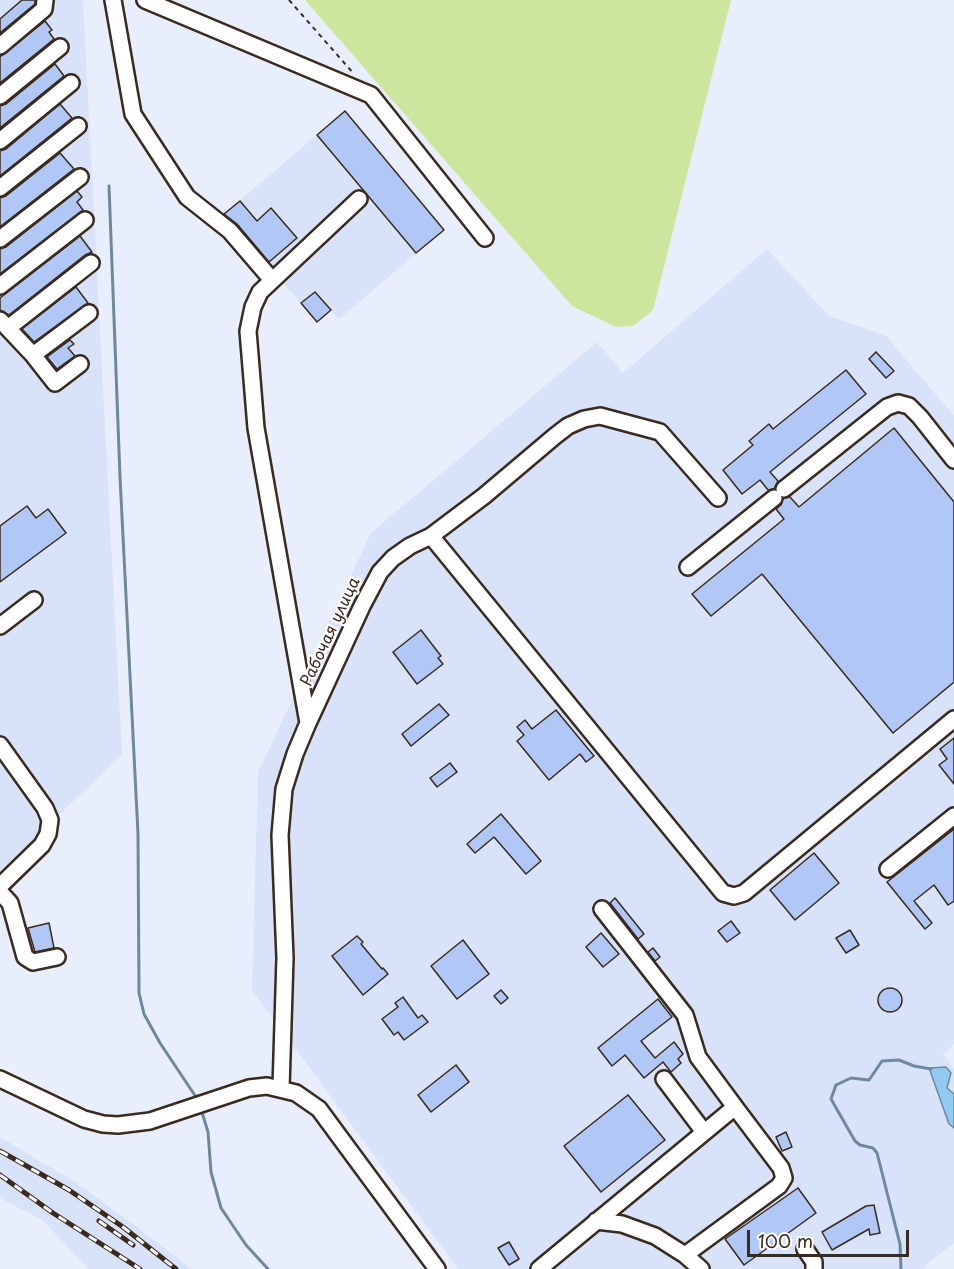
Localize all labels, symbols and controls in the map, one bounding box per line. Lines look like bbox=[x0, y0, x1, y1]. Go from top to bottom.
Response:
street label: Рабочая улица bbox=[297, 574, 365, 690]
scale bar bbox=[750, 1218, 912, 1256]
text: 100 m bbox=[758, 1227, 813, 1254]

